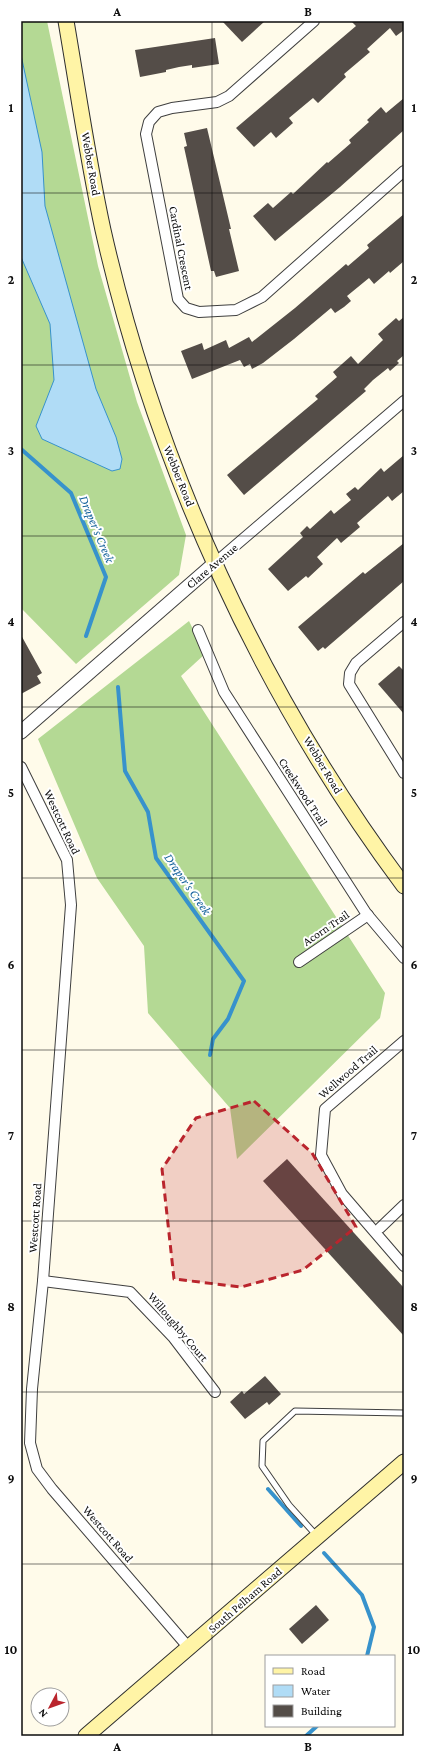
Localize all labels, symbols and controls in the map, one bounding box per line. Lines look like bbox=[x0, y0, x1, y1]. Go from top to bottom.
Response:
text: A bbox=[112, 4, 121, 19]
text: B bbox=[304, 4, 312, 19]
text: 1 bbox=[9, 100, 14, 115]
text: 1 bbox=[412, 100, 417, 115]
street label: Webber Road bbox=[79, 131, 104, 197]
street label: Cardinal Crescent bbox=[166, 205, 196, 292]
text: 2 bbox=[8, 272, 15, 287]
text: 2 bbox=[411, 272, 418, 287]
text: 3 bbox=[8, 443, 14, 458]
text: 3 bbox=[411, 443, 417, 458]
street label: Webber Road bbox=[160, 444, 198, 509]
water label: Draper's Creek bbox=[76, 493, 118, 566]
street label: Clare Avenue bbox=[183, 540, 241, 592]
text: 4 bbox=[7, 614, 15, 629]
text: 4 bbox=[410, 614, 418, 629]
street label: Webber Road bbox=[300, 734, 346, 797]
street label: Creekwood Trail bbox=[276, 755, 330, 829]
text: 5 bbox=[8, 785, 14, 800]
text: 5 bbox=[411, 785, 417, 800]
street label: Westcott Road bbox=[41, 787, 83, 857]
water label: Draper's Creek bbox=[161, 850, 215, 919]
street label: Acorn Trail bbox=[300, 907, 352, 949]
text: 6 bbox=[7, 957, 15, 972]
text: 6 bbox=[410, 957, 418, 972]
street label: Wellwood Trail bbox=[316, 1043, 380, 1101]
text: 7 bbox=[8, 1128, 14, 1143]
text: 7 bbox=[411, 1128, 417, 1143]
street label: Westcott Road bbox=[26, 1182, 44, 1253]
street label: Willoughby Court bbox=[145, 1289, 212, 1365]
text: 8 bbox=[7, 1299, 15, 1314]
text: 8 bbox=[410, 1299, 418, 1314]
text: 9 bbox=[7, 1471, 15, 1486]
text: 9 bbox=[410, 1471, 418, 1486]
street label: Westcott Road bbox=[80, 1503, 137, 1565]
street label: South Pelham Road bbox=[205, 1564, 285, 1636]
text: 10 bbox=[5, 1642, 17, 1657]
text: 10 bbox=[408, 1642, 420, 1657]
legend bbox=[265, 1655, 395, 1727]
text: Road bbox=[301, 1664, 326, 1678]
text: Water bbox=[301, 1684, 331, 1698]
north arrow bbox=[30, 1687, 70, 1727]
text: Building bbox=[301, 1704, 342, 1718]
text: N bbox=[35, 1706, 49, 1720]
text: A bbox=[112, 1739, 121, 1754]
text: B bbox=[304, 1739, 312, 1754]

